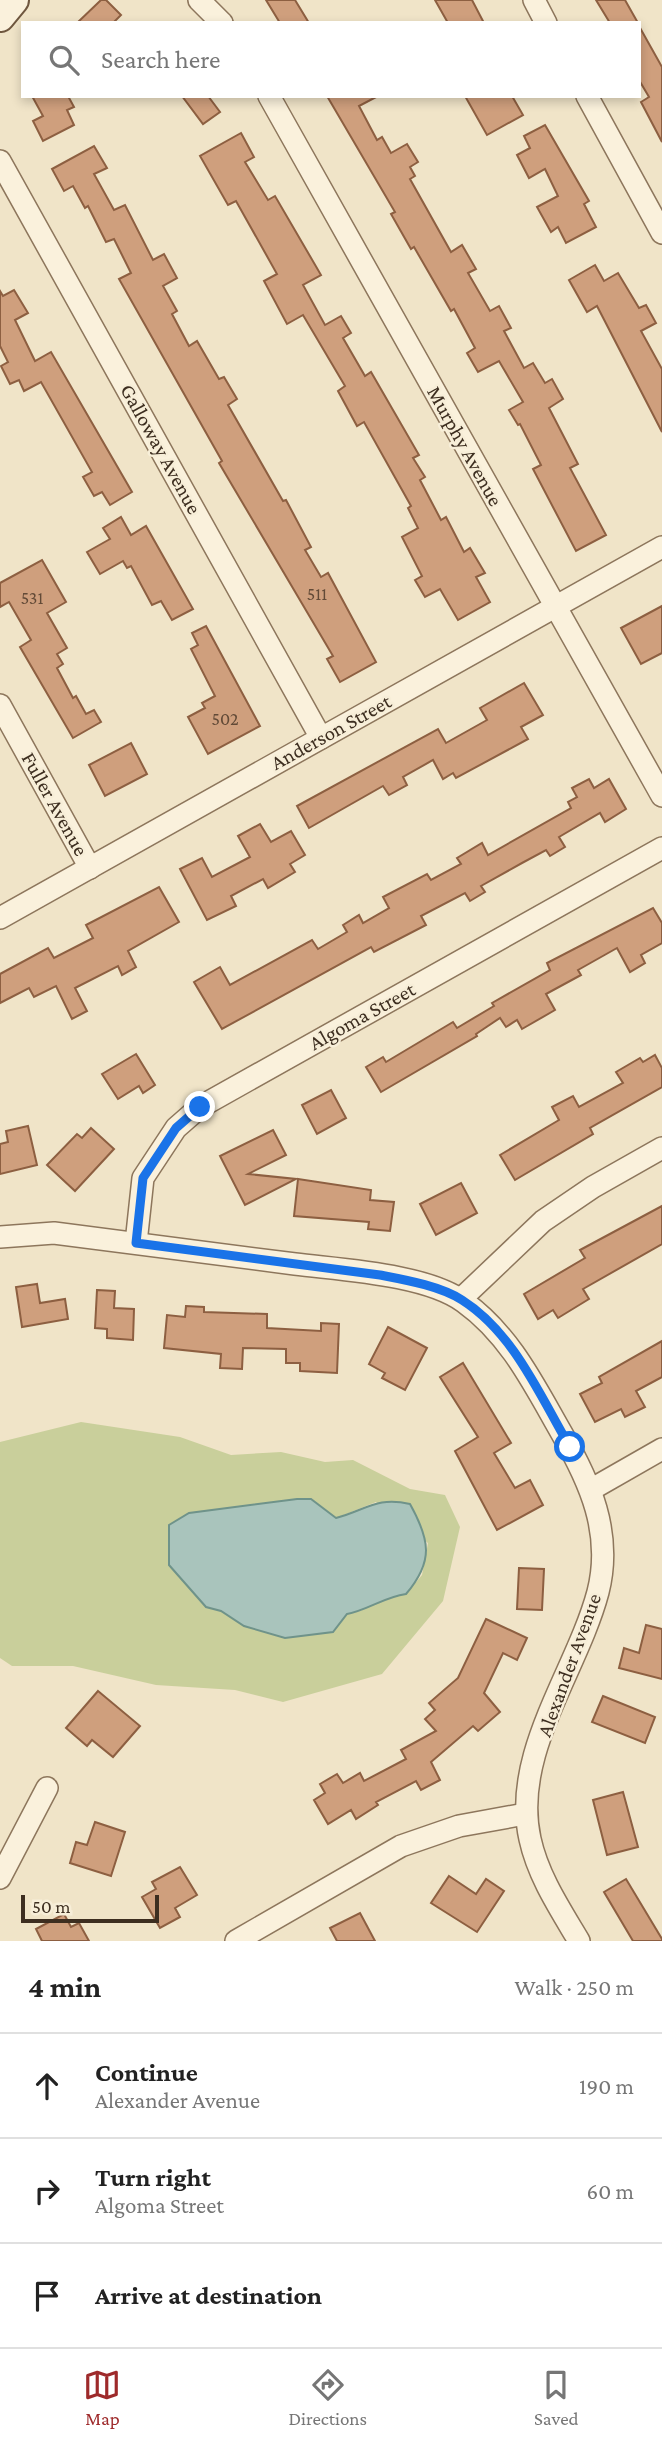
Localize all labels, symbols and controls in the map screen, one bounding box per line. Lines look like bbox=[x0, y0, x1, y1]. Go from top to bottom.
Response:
search box bbox=[21, 21, 641, 98]
icon: search bbox=[45, 41, 83, 79]
text: Search here bbox=[101, 45, 220, 74]
street label: Galloway Avenue bbox=[115, 380, 207, 518]
street label: Murphy Avenue bbox=[422, 382, 508, 510]
house number: 511 bbox=[307, 584, 327, 604]
house number: 531 bbox=[21, 588, 43, 608]
street label: Anderson Street bbox=[267, 689, 396, 775]
house number: 502 bbox=[211, 709, 239, 729]
street label: Fuller Avenue bbox=[17, 748, 93, 860]
street label: Algoma Street bbox=[305, 976, 420, 1055]
route end bbox=[184, 1091, 215, 1122]
route start bbox=[554, 1431, 585, 1462]
street label: Alexander Avenue bbox=[532, 1590, 606, 1740]
scale bar bbox=[21, 1892, 159, 1924]
text: 50 m bbox=[32, 1896, 71, 1917]
text: 4 min bbox=[28, 1970, 101, 2003]
text: Walk · 250 m bbox=[514, 1974, 634, 2000]
text: Continue bbox=[95, 2058, 198, 2087]
icon: ahead bbox=[28, 2067, 66, 2105]
text: 190 m bbox=[579, 2073, 634, 2099]
text: Alexander Avenue bbox=[95, 2087, 260, 2113]
text: Turn right bbox=[95, 2163, 211, 2192]
icon: right bbox=[28, 2172, 66, 2210]
text: 60 m bbox=[587, 2178, 634, 2204]
text: Algoma Street bbox=[95, 2192, 224, 2218]
icon: arrive bbox=[28, 2277, 66, 2315]
text: Arrive at destination bbox=[95, 2281, 322, 2310]
tab: Map bbox=[83, 2366, 121, 2429]
tab: Directions bbox=[288, 2366, 367, 2429]
tab: Saved bbox=[534, 2366, 579, 2429]

